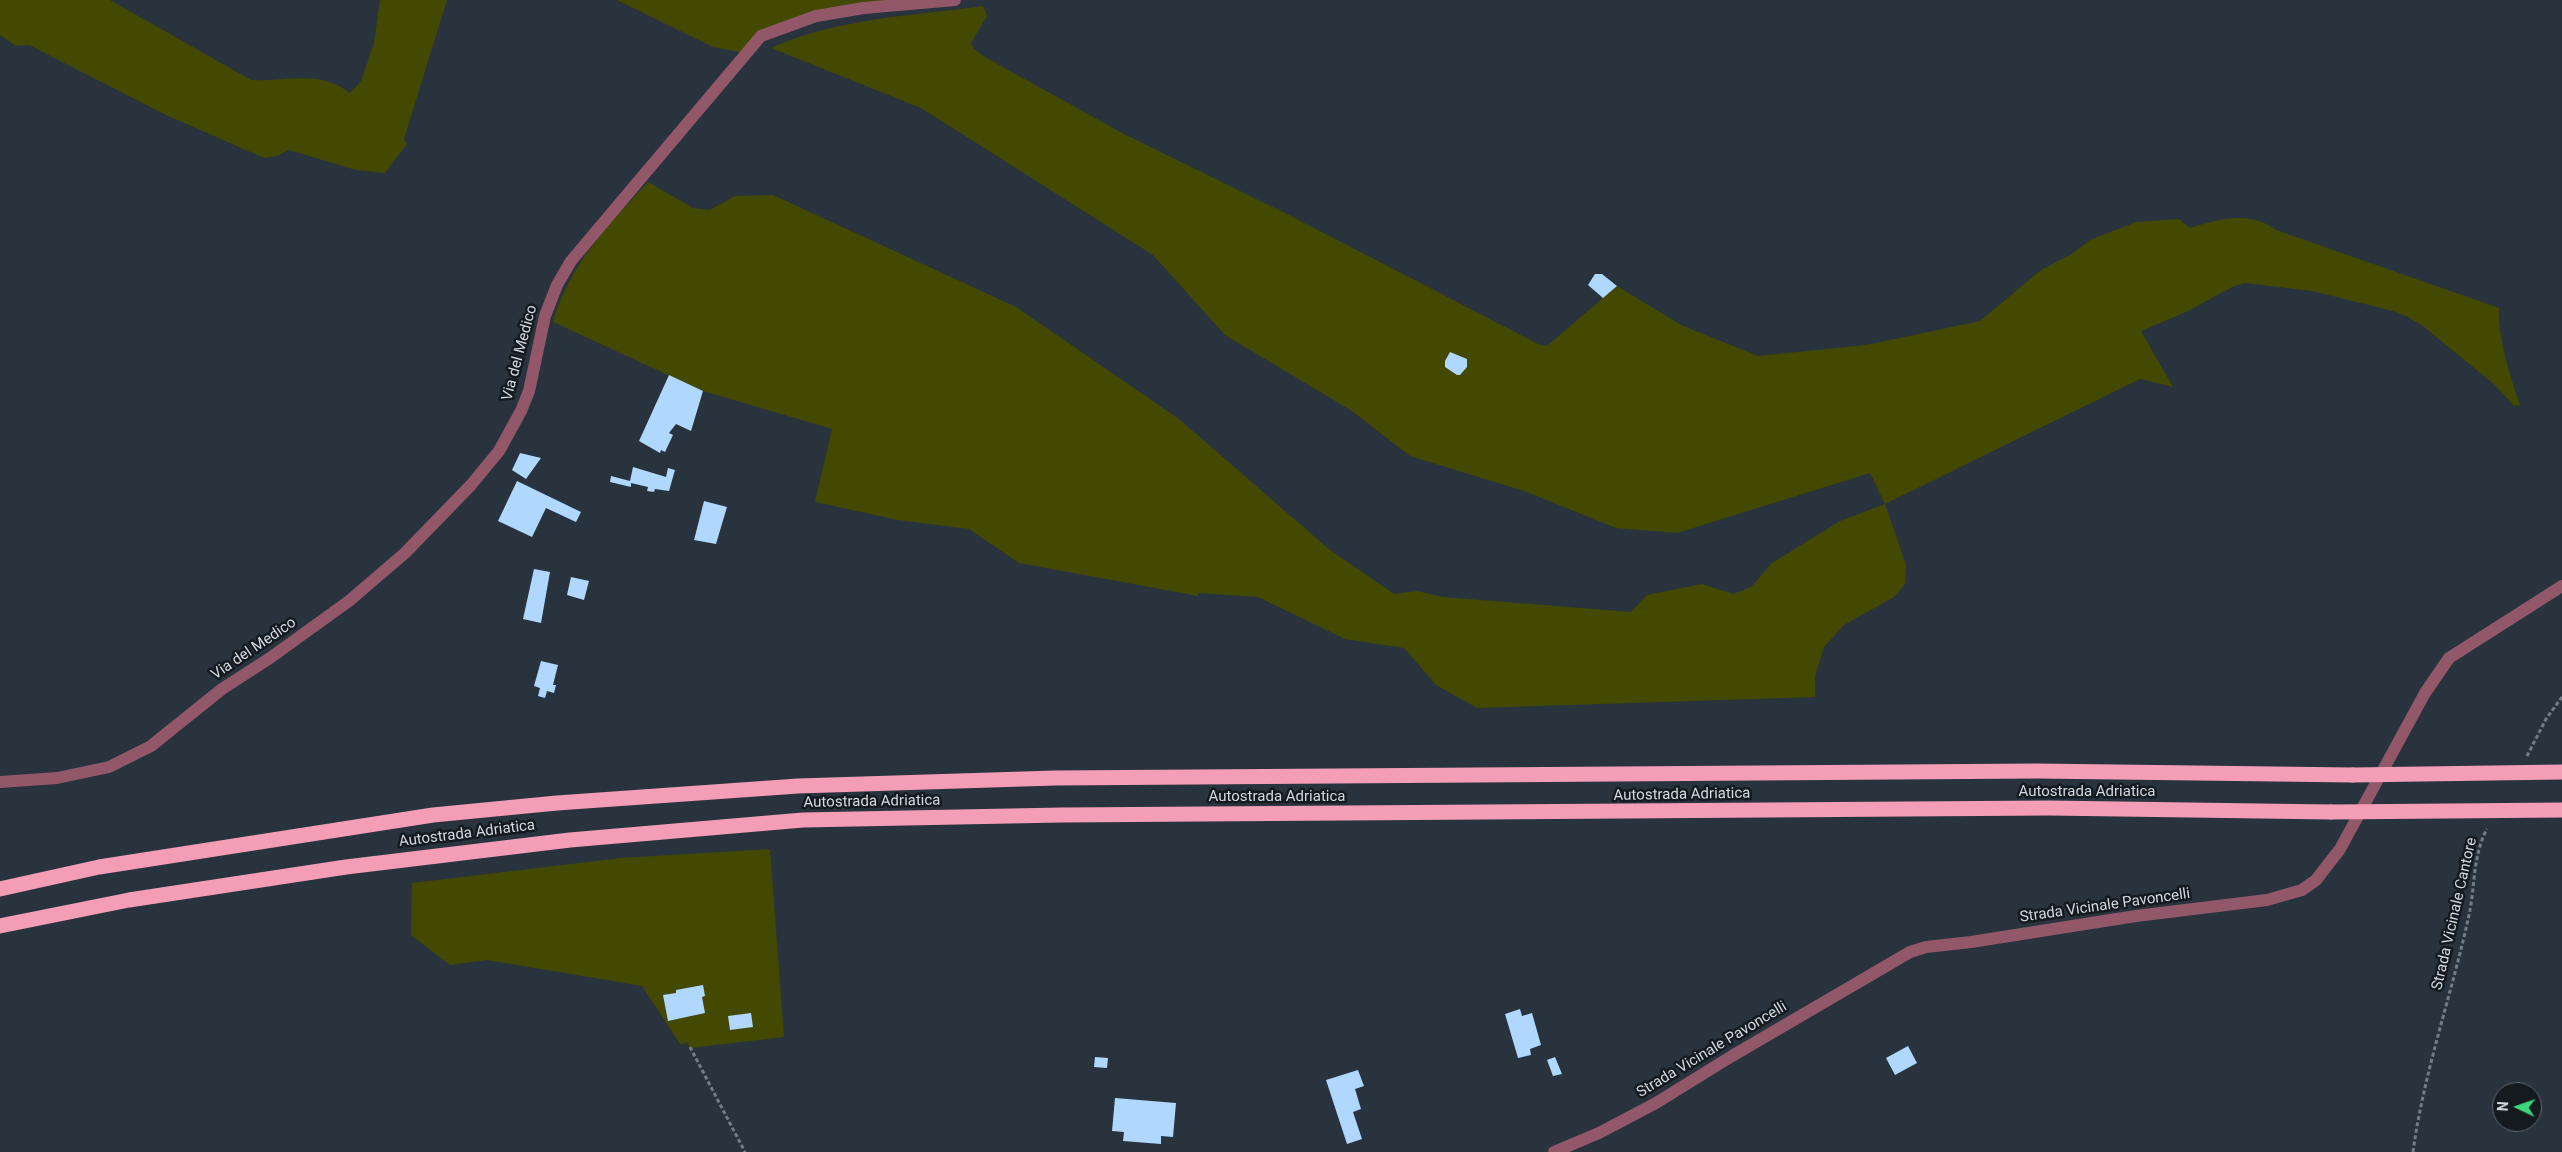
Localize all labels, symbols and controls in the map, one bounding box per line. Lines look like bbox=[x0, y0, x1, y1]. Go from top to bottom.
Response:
street label: Via del Medico bbox=[499, 303, 541, 403]
street label: Via del Medico bbox=[208, 614, 300, 684]
street label: Autostrada Adriatica bbox=[2019, 783, 2155, 801]
street label: Autostrada Adriatica bbox=[1613, 785, 1751, 805]
street label: Autostrada Adriatica bbox=[1209, 788, 1345, 806]
street label: Autostrada Adriatica bbox=[803, 792, 941, 812]
street label: Autostrada Adriatica bbox=[398, 817, 536, 851]
street label: Strada Vicinale Cantore bbox=[2429, 836, 2481, 992]
street label: Strada Vicinale Pavoncelli bbox=[2019, 885, 2191, 927]
street label: Strada Vicinale Pavoncelli bbox=[1634, 998, 1790, 1102]
north arrow bbox=[2492, 1082, 2542, 1132]
text: N bbox=[2495, 1101, 2511, 1112]

